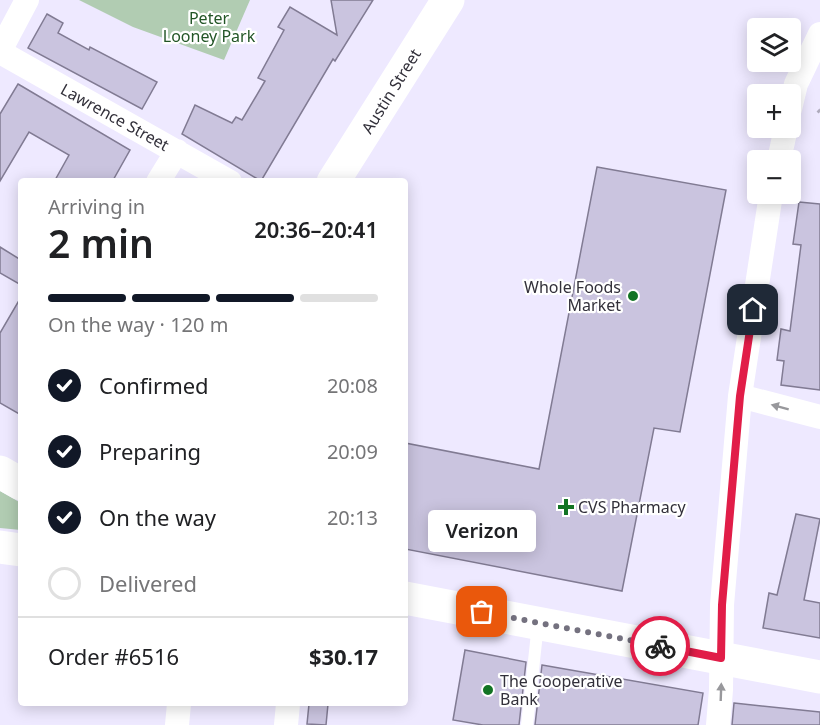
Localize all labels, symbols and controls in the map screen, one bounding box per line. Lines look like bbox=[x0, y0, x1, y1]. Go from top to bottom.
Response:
park label: Peter Looney Park bbox=[163, 7, 256, 47]
map controls bbox=[747, 18, 801, 204]
button: layers bbox=[747, 18, 801, 72]
street label: Austin Street bbox=[356, 44, 426, 138]
street label: Lawrence Street bbox=[57, 78, 173, 156]
button: + bbox=[747, 84, 801, 138]
button: − bbox=[747, 150, 801, 204]
text: Arriving in bbox=[48, 193, 145, 220]
text: 20:36–20:41 bbox=[254, 214, 378, 244]
text: 2 min bbox=[48, 216, 154, 269]
place label: Whole Foods Market bbox=[524, 276, 621, 316]
pin bbox=[727, 284, 778, 335]
marker: Whole Foods Market bbox=[626, 289, 640, 303]
icon: home bbox=[736, 293, 769, 326]
text: On the way · 120 m bbox=[48, 311, 228, 338]
icon: check bbox=[48, 369, 81, 402]
text: Confirmed bbox=[99, 370, 209, 400]
text: 20:08 bbox=[327, 372, 378, 399]
one-way arrow bbox=[771, 402, 789, 411]
icon: check bbox=[48, 435, 81, 468]
text: Preparing bbox=[99, 436, 201, 466]
text: 20:09 bbox=[327, 438, 378, 465]
place label: CVS Pharmacy bbox=[578, 496, 686, 518]
marker: CVS Pharmacy bbox=[559, 500, 573, 514]
icon: check bbox=[48, 501, 81, 534]
text: On the way bbox=[99, 502, 216, 532]
text: 20:13 bbox=[327, 504, 378, 531]
callout: Verizon bbox=[428, 510, 536, 552]
text: Verizon bbox=[445, 517, 519, 544]
text: Delivered bbox=[99, 568, 197, 598]
pin bbox=[456, 586, 507, 637]
icon: bag bbox=[465, 595, 498, 628]
courier bbox=[630, 616, 690, 676]
icon: bike bbox=[644, 630, 677, 663]
text: Order #6516 bbox=[48, 641, 179, 671]
text: $30.17 bbox=[309, 641, 378, 671]
place label: The Cooperative Bank bbox=[500, 670, 623, 710]
one-way arrow bbox=[716, 682, 725, 701]
marker: The Cooperative Bank bbox=[481, 683, 495, 697]

